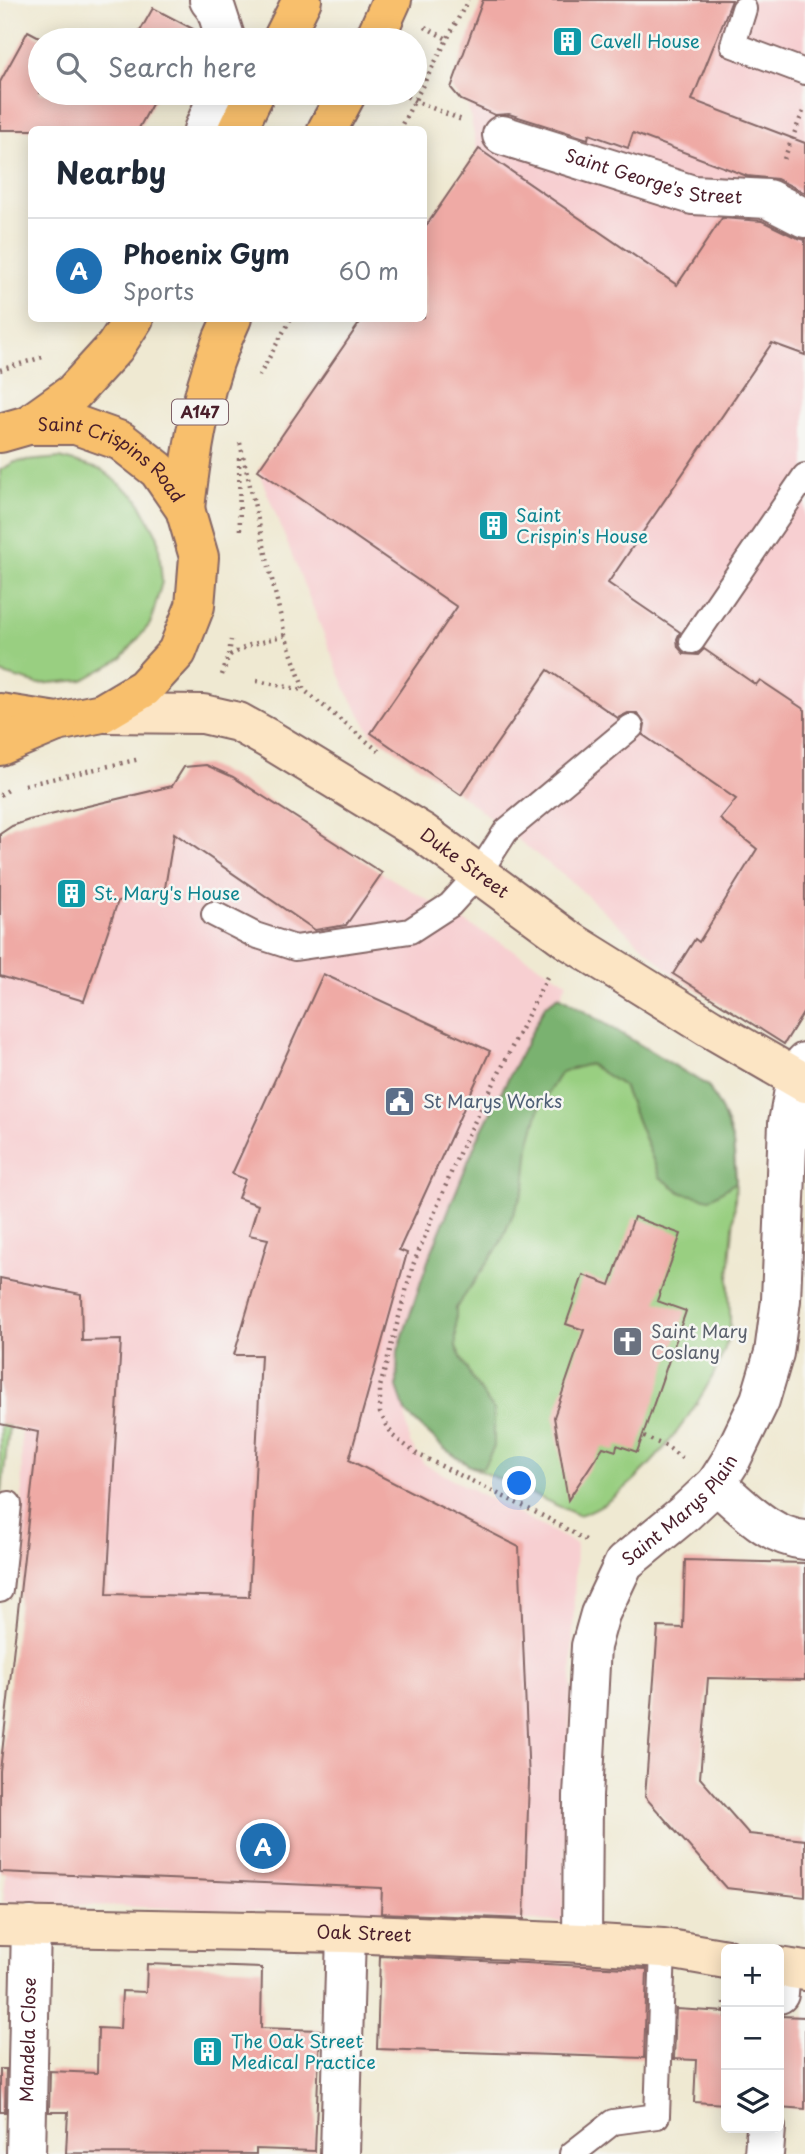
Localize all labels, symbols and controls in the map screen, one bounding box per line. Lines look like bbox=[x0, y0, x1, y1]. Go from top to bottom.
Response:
building icon: Cavell House bbox=[550, 25, 584, 59]
place label: Cavell House bbox=[590, 27, 700, 54]
search box bbox=[28, 28, 427, 105]
text: Search here bbox=[108, 47, 257, 86]
icon: search bbox=[52, 48, 90, 86]
street label: Saint George's Street bbox=[562, 141, 743, 210]
text: Nearby bbox=[56, 149, 166, 194]
text: Phoenix Gym bbox=[123, 234, 290, 273]
text: A bbox=[70, 253, 88, 288]
text: 60 m bbox=[339, 253, 399, 288]
text: Sports bbox=[123, 273, 194, 308]
road number: A147 bbox=[172, 400, 228, 424]
street label: Saint Crispins Road bbox=[37, 410, 192, 508]
place label: Saint Crispin's House bbox=[516, 501, 648, 549]
building icon: Saint Crispin's House bbox=[476, 509, 510, 543]
street label: Duke Street bbox=[415, 820, 515, 904]
building icon: St. Mary's House bbox=[54, 877, 88, 911]
place label: St. Mary's House bbox=[94, 879, 240, 906]
public building icon: St Marys Works bbox=[383, 1085, 417, 1119]
place label: St Marys Works bbox=[423, 1087, 562, 1114]
place label: Saint Mary Coslany bbox=[651, 1317, 748, 1365]
church icon: Saint Mary Coslany bbox=[611, 1325, 645, 1359]
street label: Saint Marys Plain bbox=[615, 1450, 743, 1572]
your location bbox=[502, 1466, 536, 1500]
pin: A bbox=[240, 1820, 286, 1872]
street label: Oak Street bbox=[316, 1917, 412, 1948]
map controls bbox=[721, 1944, 784, 2133]
button: + bbox=[721, 1944, 784, 2007]
street label: Mandela Close bbox=[12, 1977, 42, 2103]
button: − bbox=[721, 2007, 784, 2070]
place label: The Oak Street Medical Practice bbox=[231, 2027, 376, 2075]
building icon: The Oak Street Medical Practice bbox=[191, 2035, 225, 2069]
button: layers bbox=[721, 2070, 784, 2133]

